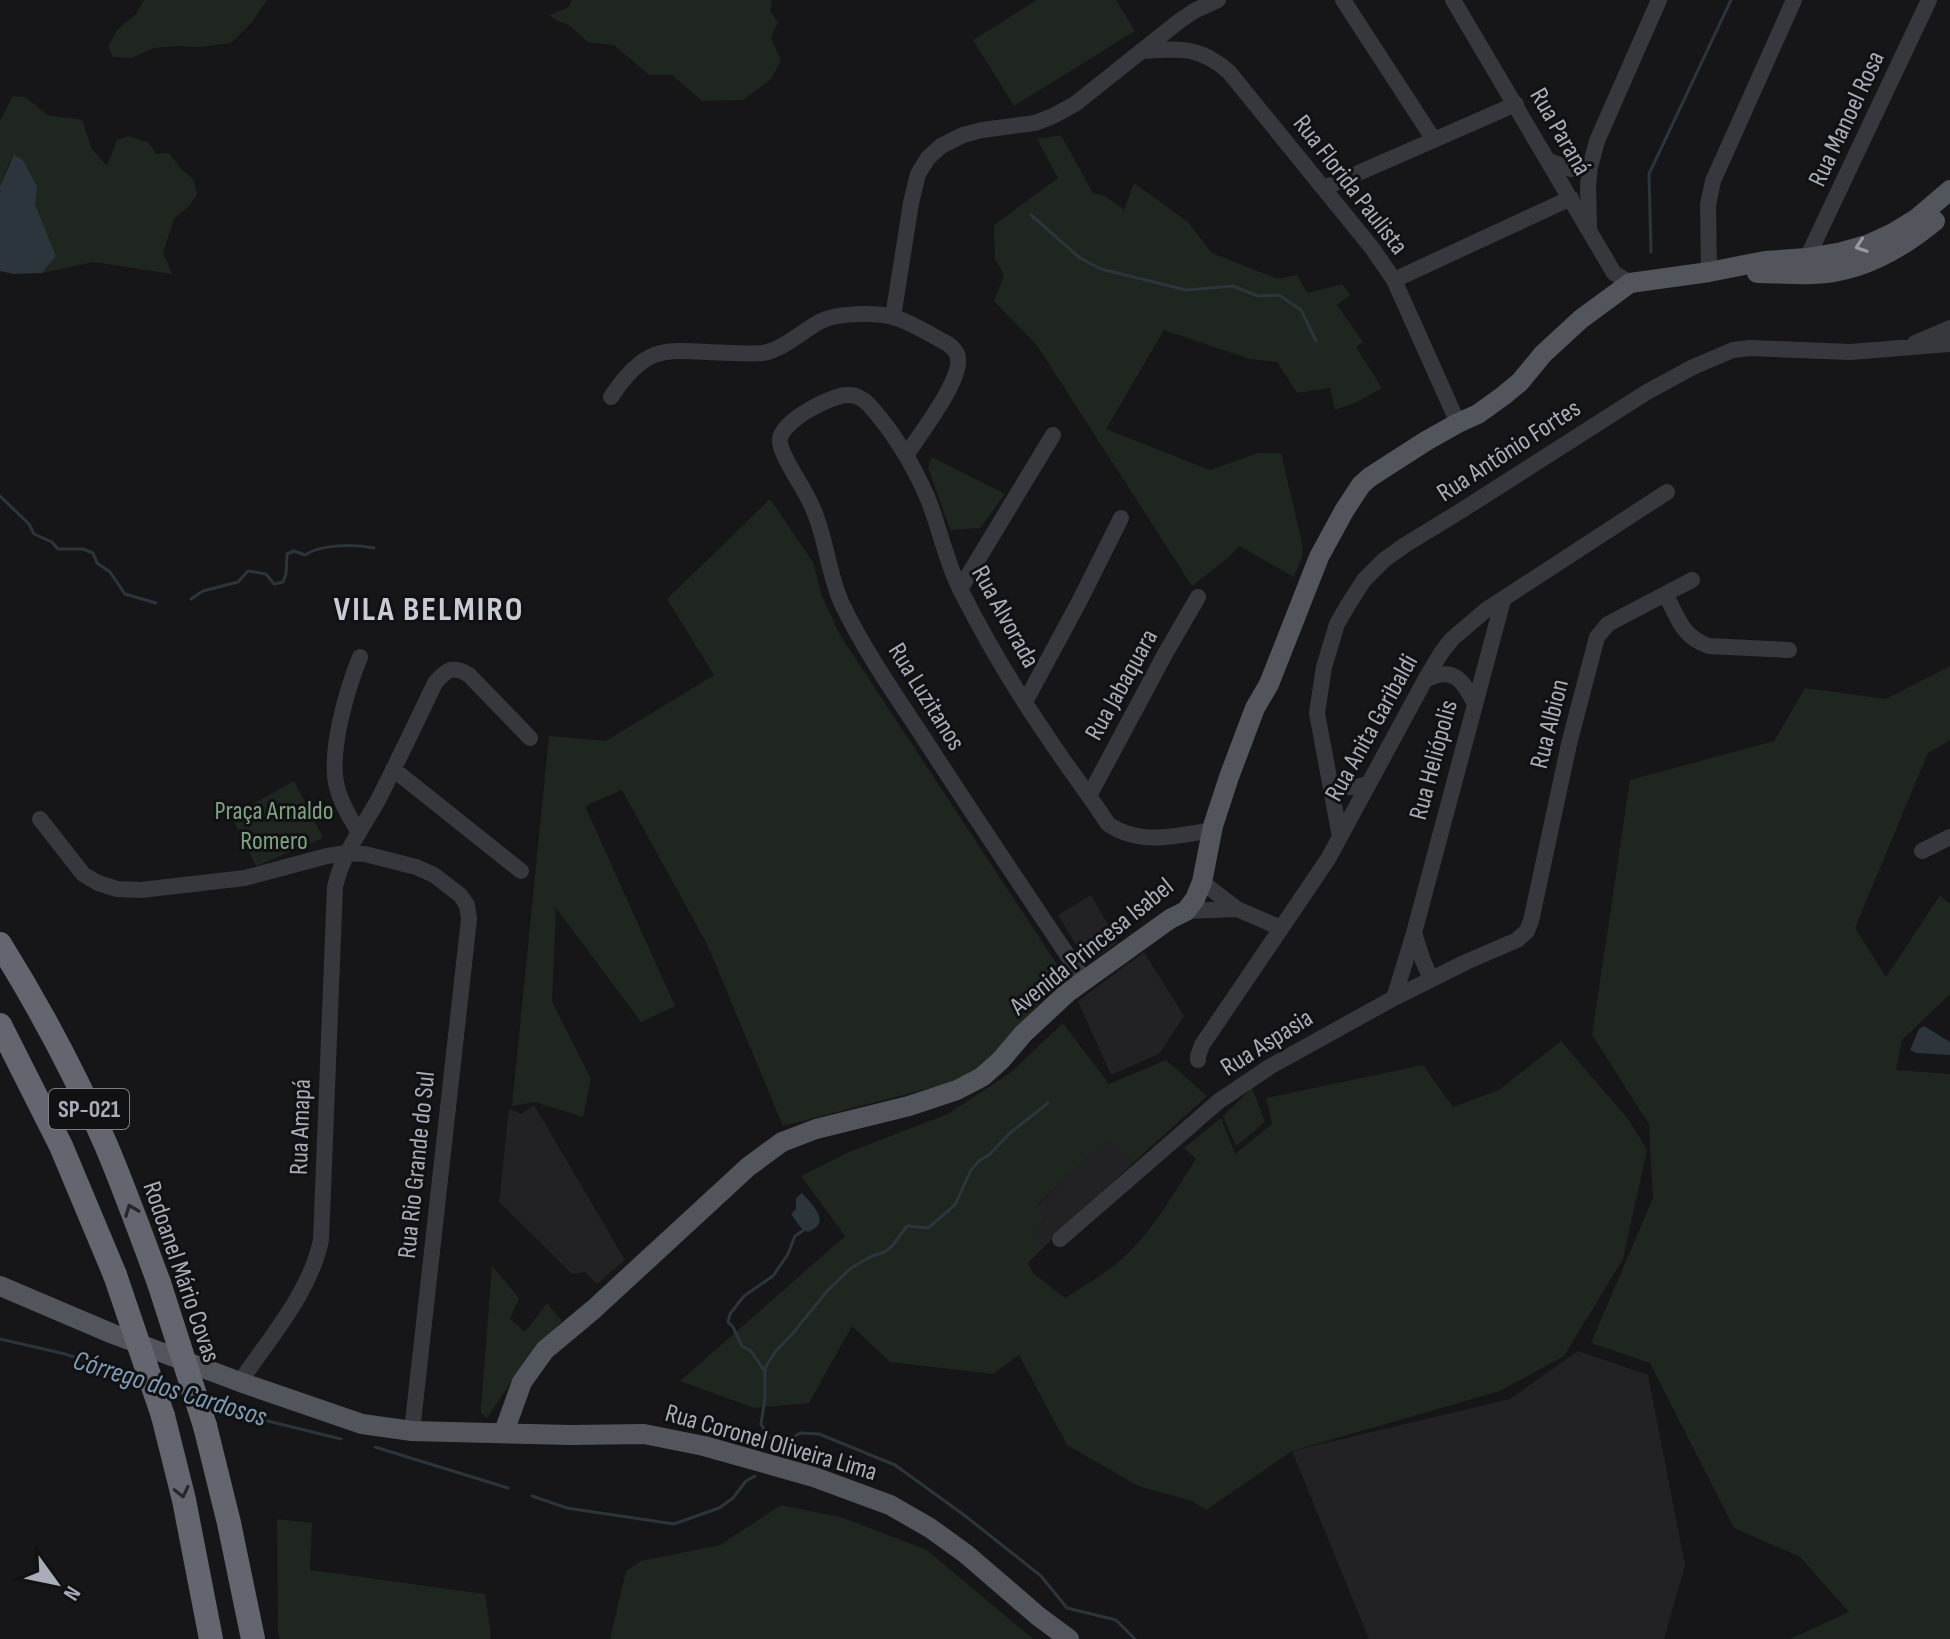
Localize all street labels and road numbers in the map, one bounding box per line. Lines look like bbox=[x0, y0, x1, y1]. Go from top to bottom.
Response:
street label: Rua Manoel Rosa bbox=[1802, 46, 1892, 192]
street label: Rua Paraná bbox=[1523, 83, 1597, 181]
street label: Rua Florida Paulista bbox=[1286, 109, 1414, 261]
street label: Rua Antônio Fortes bbox=[1431, 393, 1587, 509]
street label: Rua Alvorada bbox=[964, 561, 1046, 673]
street label: Rua Jabaquara bbox=[1079, 624, 1165, 746]
street label: Rua Luzitanos bbox=[881, 638, 971, 756]
street label: Rua Anita Garibaldi bbox=[1319, 649, 1425, 807]
street label: Rua Albion bbox=[1524, 676, 1576, 772]
street label: Rua Heliópolis bbox=[1403, 697, 1465, 823]
street label: Avenida Princesa Isabel bbox=[1003, 872, 1180, 1023]
street label: Rua Aspasia bbox=[1215, 1003, 1319, 1083]
street label: Rua Rio Grande do Sul bbox=[392, 1070, 442, 1260]
street label: Rua Amapá bbox=[284, 1078, 318, 1176]
road number: SP-021 bbox=[49, 1089, 129, 1129]
street label: Rodoanel Mário Covas bbox=[136, 1177, 226, 1367]
street label: Rua Coronel Oliveira Lima bbox=[661, 1398, 881, 1488]

